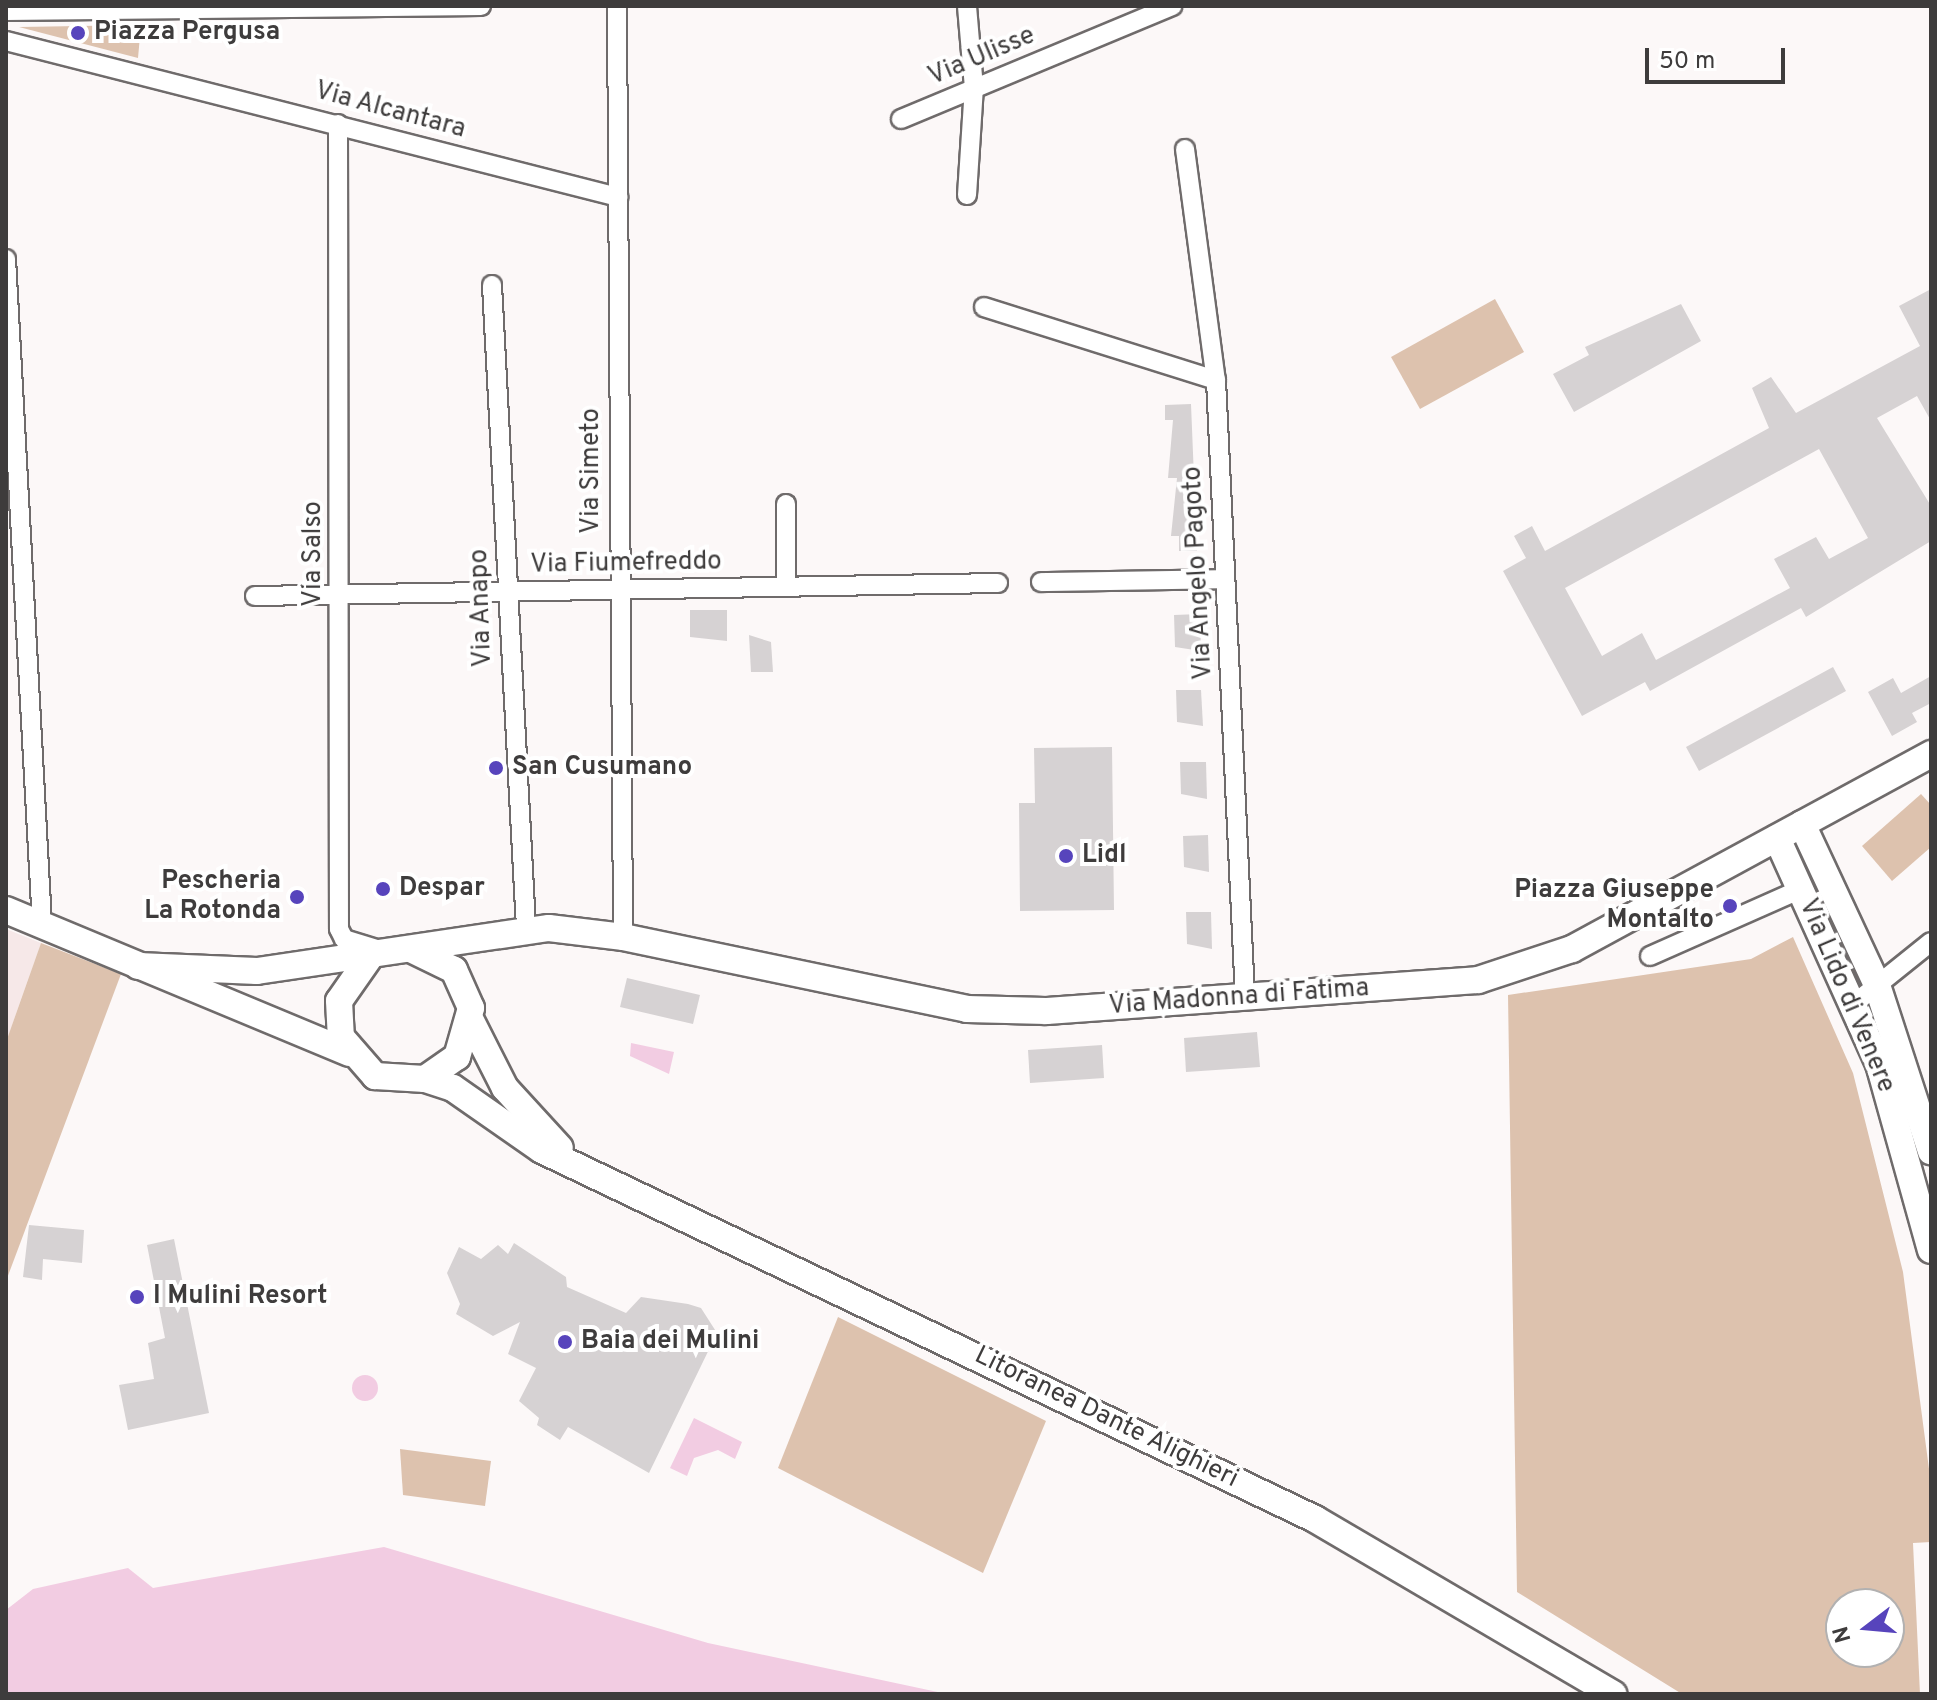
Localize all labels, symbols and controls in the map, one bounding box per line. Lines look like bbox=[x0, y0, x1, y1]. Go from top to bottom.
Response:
place label: Piazza Pergusa bbox=[94, 17, 280, 49]
street label: Via Ulisse bbox=[924, 21, 1040, 93]
marker: Piazza Pergusa bbox=[69, 24, 87, 42]
scale bar bbox=[1649, 32, 1789, 82]
text: 50 m bbox=[1659, 47, 1715, 77]
street label: Via Alcantara bbox=[311, 76, 469, 146]
street label: Via Simeto bbox=[576, 408, 608, 534]
street label: Via Angelo Pagoto bbox=[1178, 465, 1220, 681]
street label: Via Salso bbox=[298, 501, 330, 607]
street label: Via Fiumefreddo bbox=[530, 547, 722, 581]
street label: Via Anapo bbox=[464, 548, 500, 668]
place label: San Cusumano bbox=[512, 752, 692, 784]
marker: San Cusumano bbox=[487, 759, 505, 777]
place label: Lidl bbox=[1082, 840, 1127, 872]
marker: Lidl bbox=[1057, 847, 1075, 865]
place label: Pescheria La Rotonda bbox=[144, 866, 281, 928]
place label: Despar bbox=[399, 873, 485, 905]
place label: Piazza Giuseppe Montalto bbox=[1514, 875, 1714, 936]
marker: Despar bbox=[374, 880, 392, 898]
marker: Pescheria La Rotonda bbox=[288, 888, 306, 906]
street label: Via Lido di Venere bbox=[1791, 894, 1901, 1098]
marker: Piazza Giuseppe Montalto bbox=[1721, 897, 1739, 915]
street label: Via Madonna di Fatima bbox=[1108, 973, 1370, 1023]
place label: I Mulini Resort bbox=[153, 1281, 327, 1313]
marker: I Mulini Resort bbox=[128, 1288, 146, 1306]
place label: Baia dei Mulini bbox=[581, 1326, 759, 1358]
marker: Baia dei Mulini bbox=[556, 1333, 574, 1351]
street label: Litoranea Dante Alighieri bbox=[969, 1340, 1243, 1496]
north arrow bbox=[1825, 1588, 1905, 1668]
text: N bbox=[1828, 1623, 1859, 1646]

